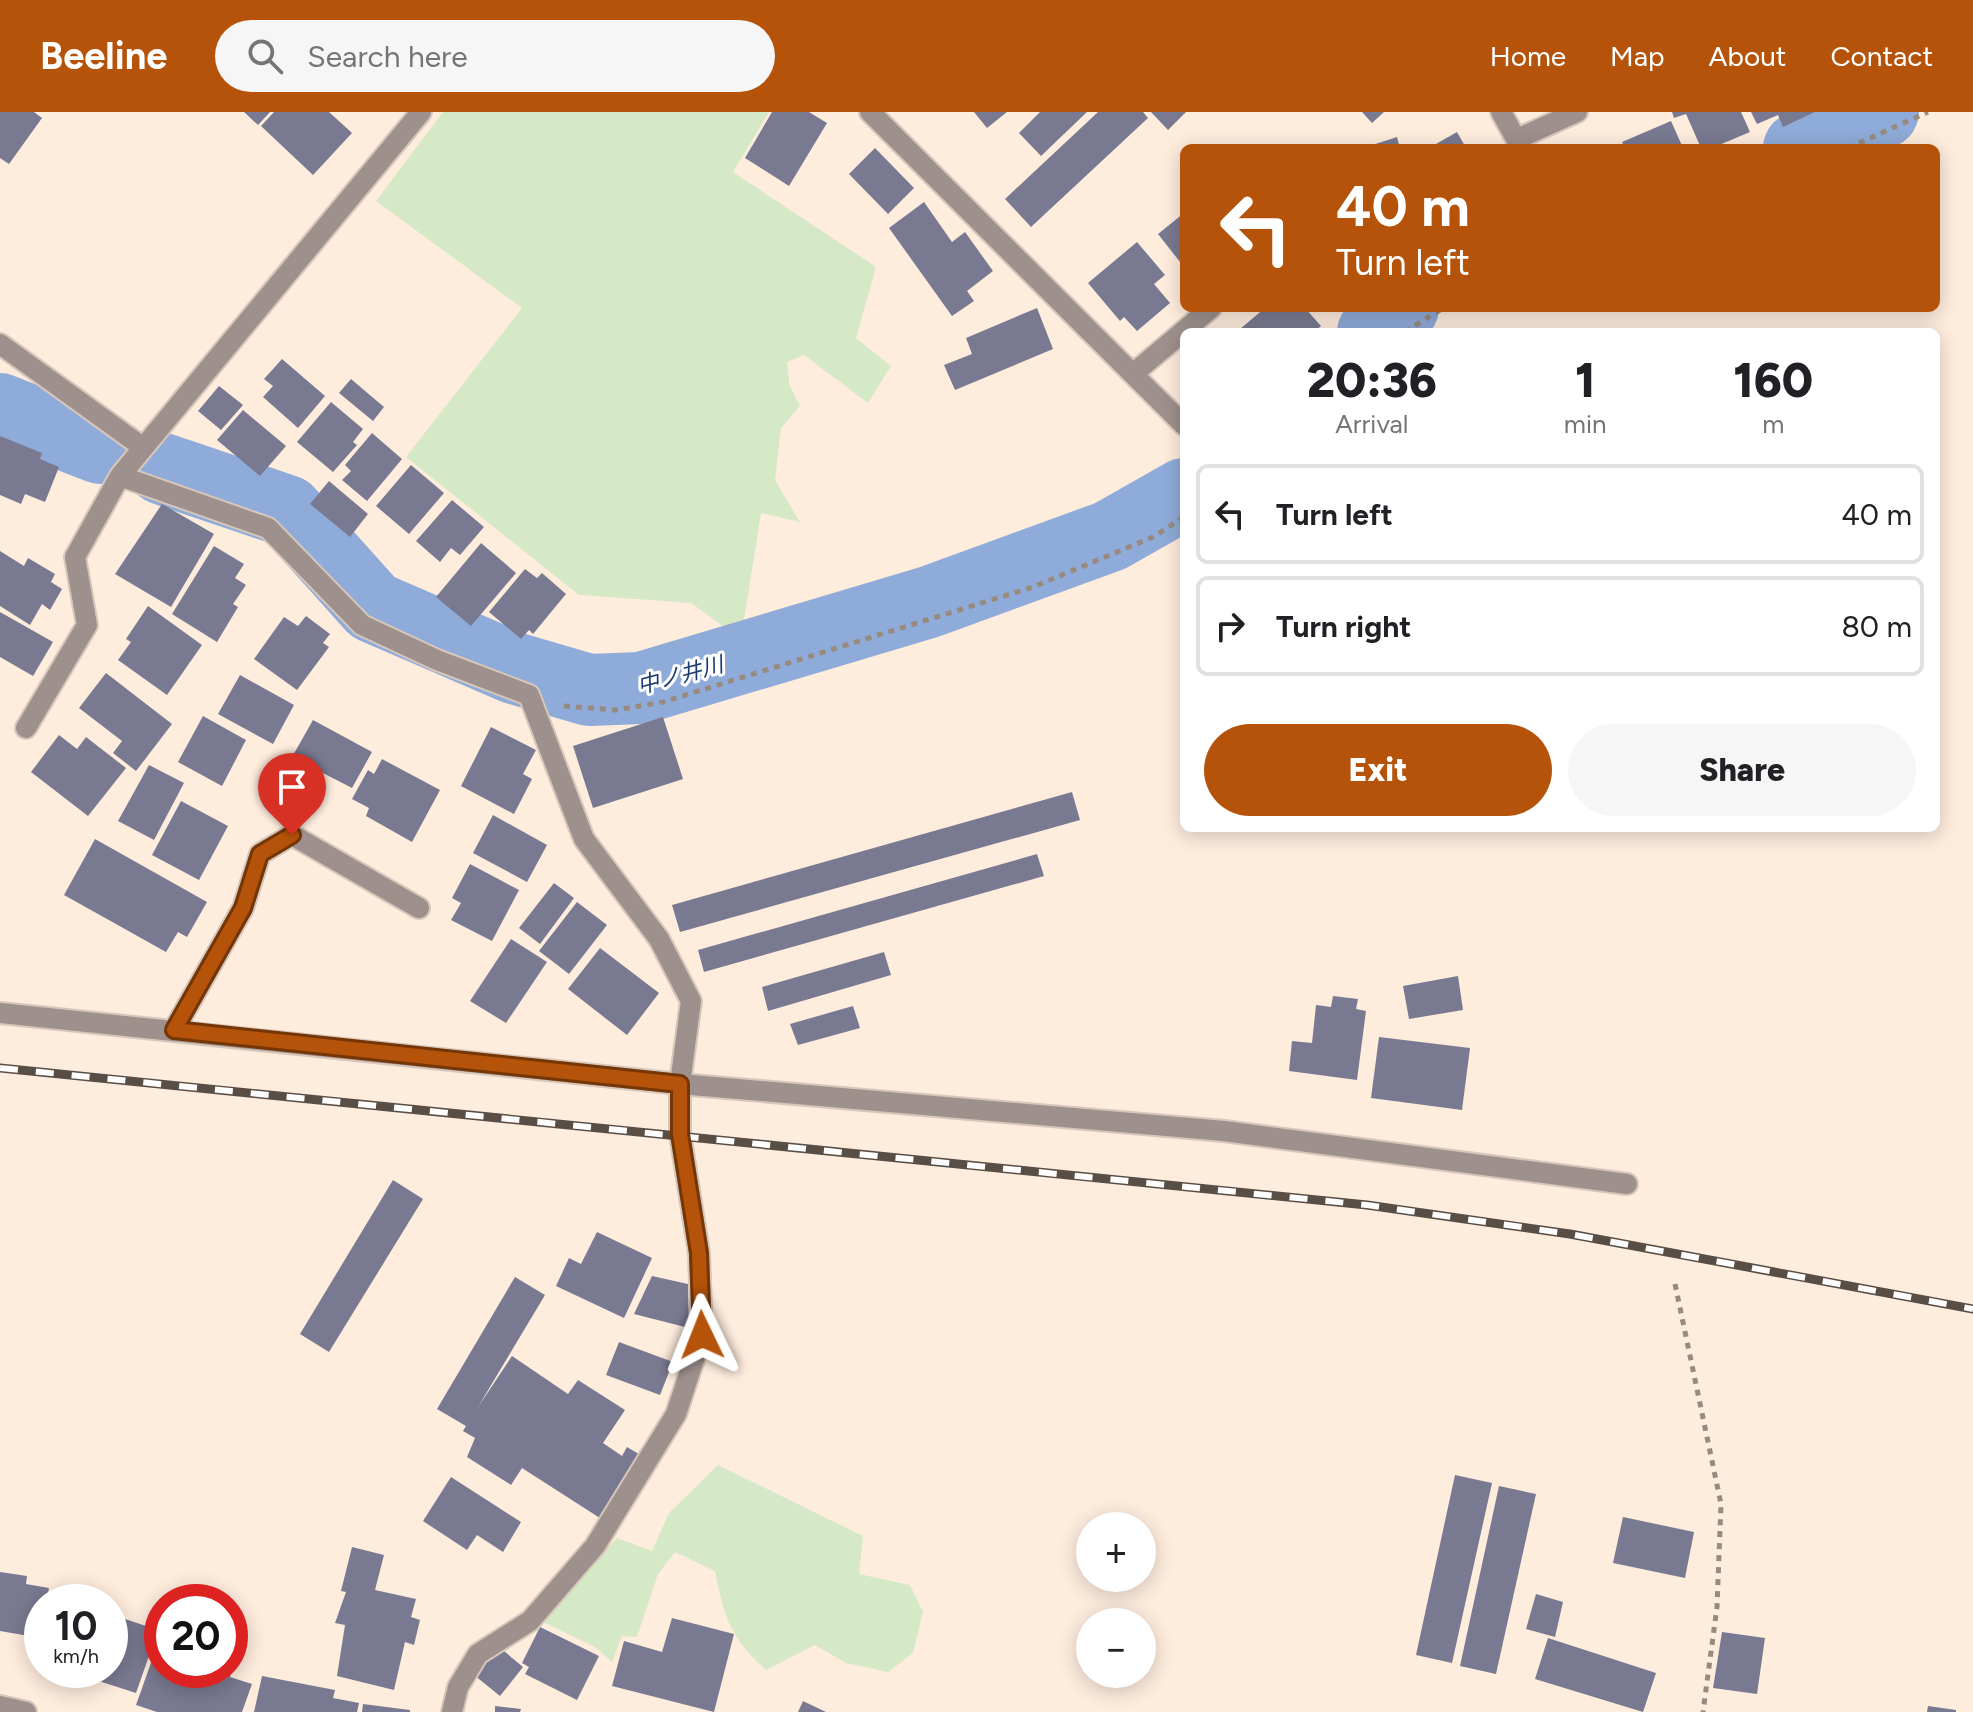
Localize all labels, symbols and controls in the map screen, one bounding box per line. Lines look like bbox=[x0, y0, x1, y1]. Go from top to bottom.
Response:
search box bbox=[215, 20, 775, 92]
text: Beeline bbox=[40, 33, 167, 79]
icon: search bbox=[243, 34, 287, 78]
text: Search here bbox=[307, 38, 468, 75]
text: Home bbox=[1490, 39, 1566, 73]
text: Map bbox=[1610, 39, 1665, 73]
text: About bbox=[1709, 39, 1786, 73]
text: Contact bbox=[1830, 39, 1933, 73]
text: 40 m bbox=[1336, 173, 1470, 240]
icon: left bbox=[1204, 176, 1308, 280]
text: Turn left bbox=[1336, 241, 1470, 284]
text: 20:36 bbox=[1307, 351, 1437, 409]
text: 1 bbox=[1575, 351, 1595, 409]
text: 160 bbox=[1733, 351, 1813, 409]
text: Arrival bbox=[1335, 408, 1409, 440]
text: min bbox=[1564, 408, 1606, 440]
text: m bbox=[1762, 408, 1784, 440]
icon: left bbox=[1208, 492, 1252, 536]
text: Turn left bbox=[1276, 496, 1393, 533]
text: 40 m bbox=[1841, 496, 1912, 533]
icon: right bbox=[1208, 604, 1252, 648]
text: Turn right bbox=[1276, 608, 1411, 645]
text: 80 m bbox=[1841, 608, 1912, 645]
water label: 中ノ井川 bbox=[634, 650, 728, 699]
button: Exit bbox=[1204, 724, 1552, 816]
button: Share bbox=[1568, 724, 1916, 816]
pin bbox=[258, 753, 326, 835]
icon: arrive bbox=[270, 765, 314, 809]
position arrow bbox=[660, 1293, 744, 1377]
map controls bbox=[1076, 1512, 1156, 1688]
button: + bbox=[1076, 1512, 1156, 1592]
speed limit sign: 20 bbox=[144, 1584, 248, 1688]
text: 10 bbox=[55, 1602, 97, 1650]
button: − bbox=[1076, 1608, 1156, 1688]
text: km/h bbox=[53, 1644, 99, 1668]

